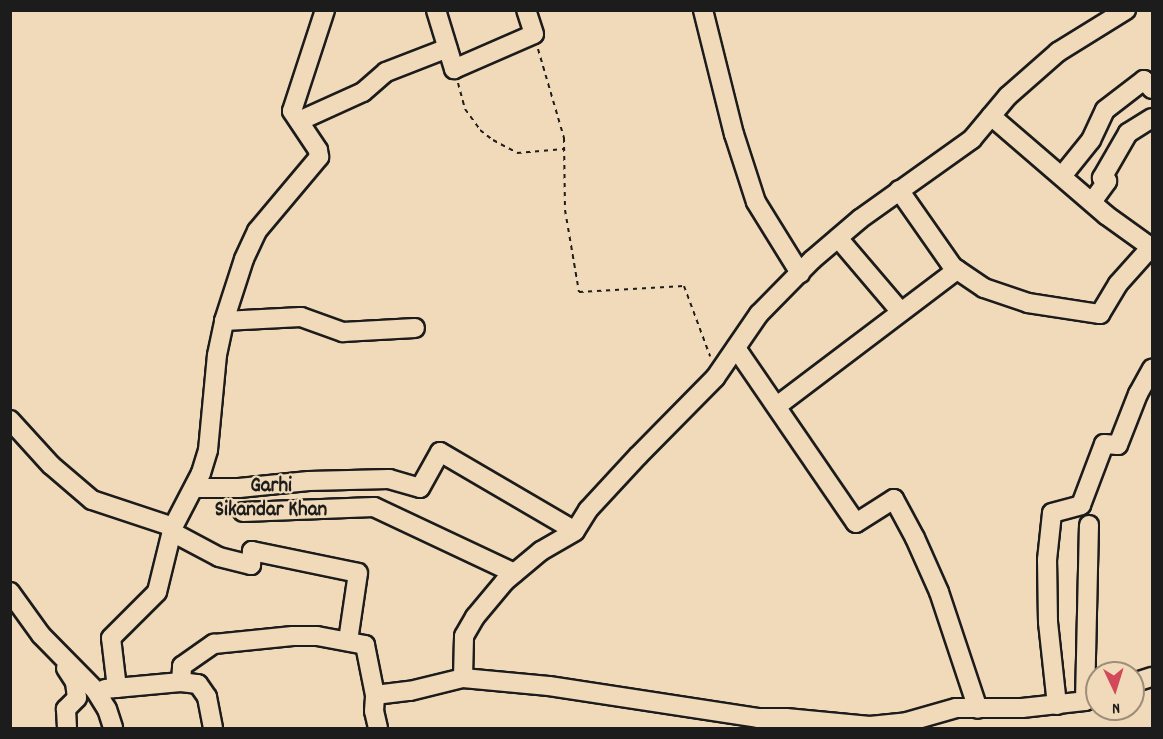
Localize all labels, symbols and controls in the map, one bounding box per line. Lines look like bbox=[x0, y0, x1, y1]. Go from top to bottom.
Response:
district label: Garhi Sikandar Khan bbox=[215, 474, 327, 524]
north arrow bbox=[1085, 661, 1145, 721]
text: N bbox=[1111, 696, 1121, 719]

